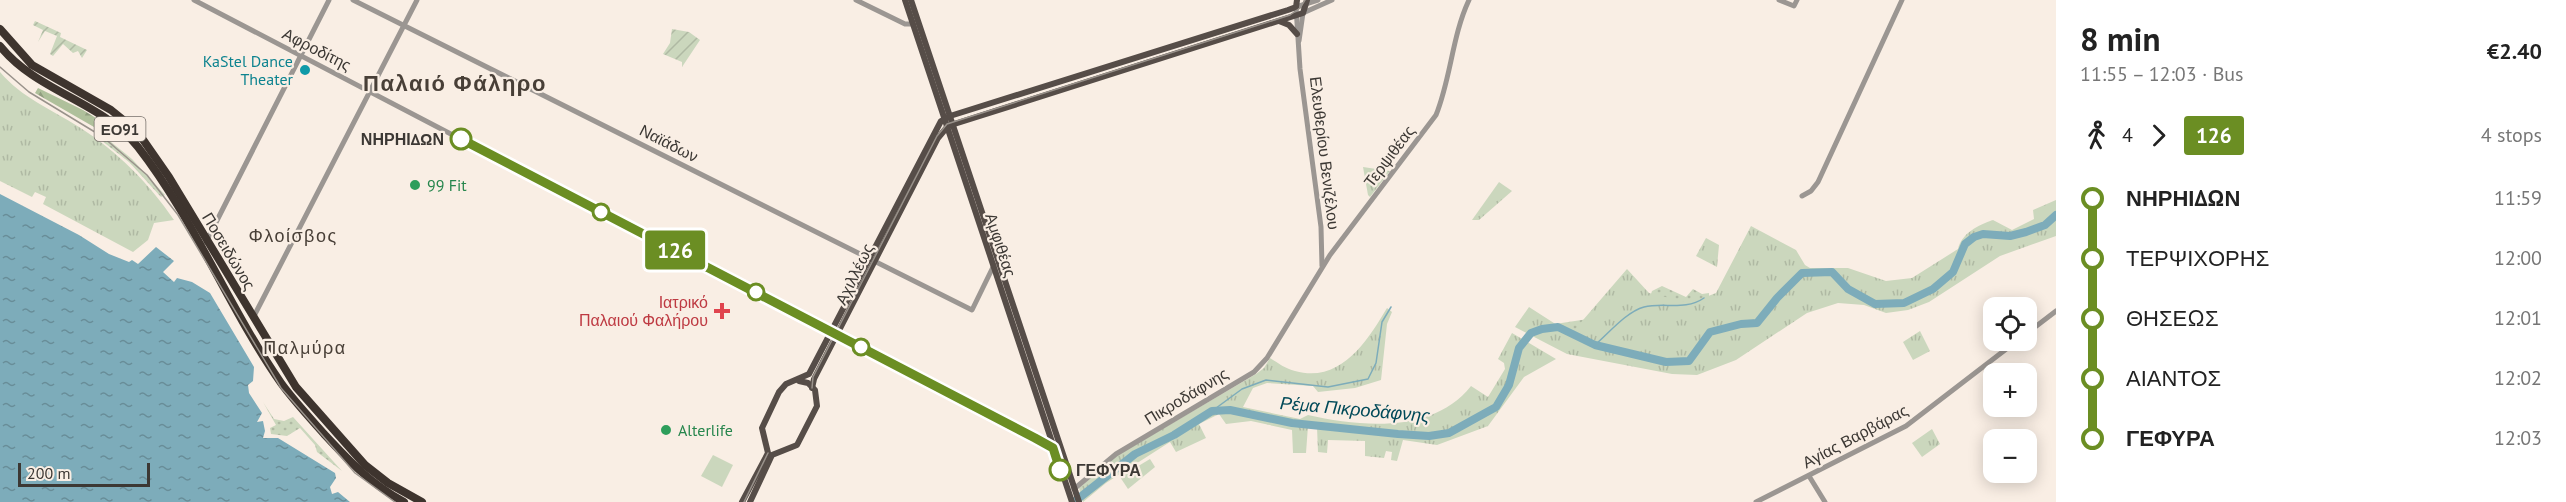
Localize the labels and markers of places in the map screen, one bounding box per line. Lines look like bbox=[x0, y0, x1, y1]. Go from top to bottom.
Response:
place label: KaStel Dance Theater bbox=[203, 51, 294, 89]
marker: KaStel Dance Theater bbox=[298, 63, 312, 77]
marker: ΝΗΡΗΙΔΩΝ bbox=[450, 128, 472, 150]
place label: ΝΗΡΗΙΔΩΝ bbox=[361, 129, 444, 149]
place label: 99 Fit bbox=[427, 175, 467, 195]
marker: 99 Fit bbox=[408, 178, 422, 192]
unlabelled marker bbox=[592, 203, 610, 221]
unlabelled marker bbox=[747, 283, 765, 301]
place label: Ιατρικό Παλαιού Φαλήρου bbox=[579, 292, 708, 330]
marker: Ιατρικό Παλαιού Φαλήρου bbox=[713, 302, 731, 320]
unlabelled marker bbox=[852, 338, 870, 356]
place label: Alterlife bbox=[678, 420, 733, 440]
marker: Alterlife bbox=[659, 423, 673, 437]
marker: ΓΕΦΥΡΑ bbox=[1049, 459, 1071, 481]
place label: ΓΕΦΥΡΑ bbox=[1076, 460, 1141, 480]

